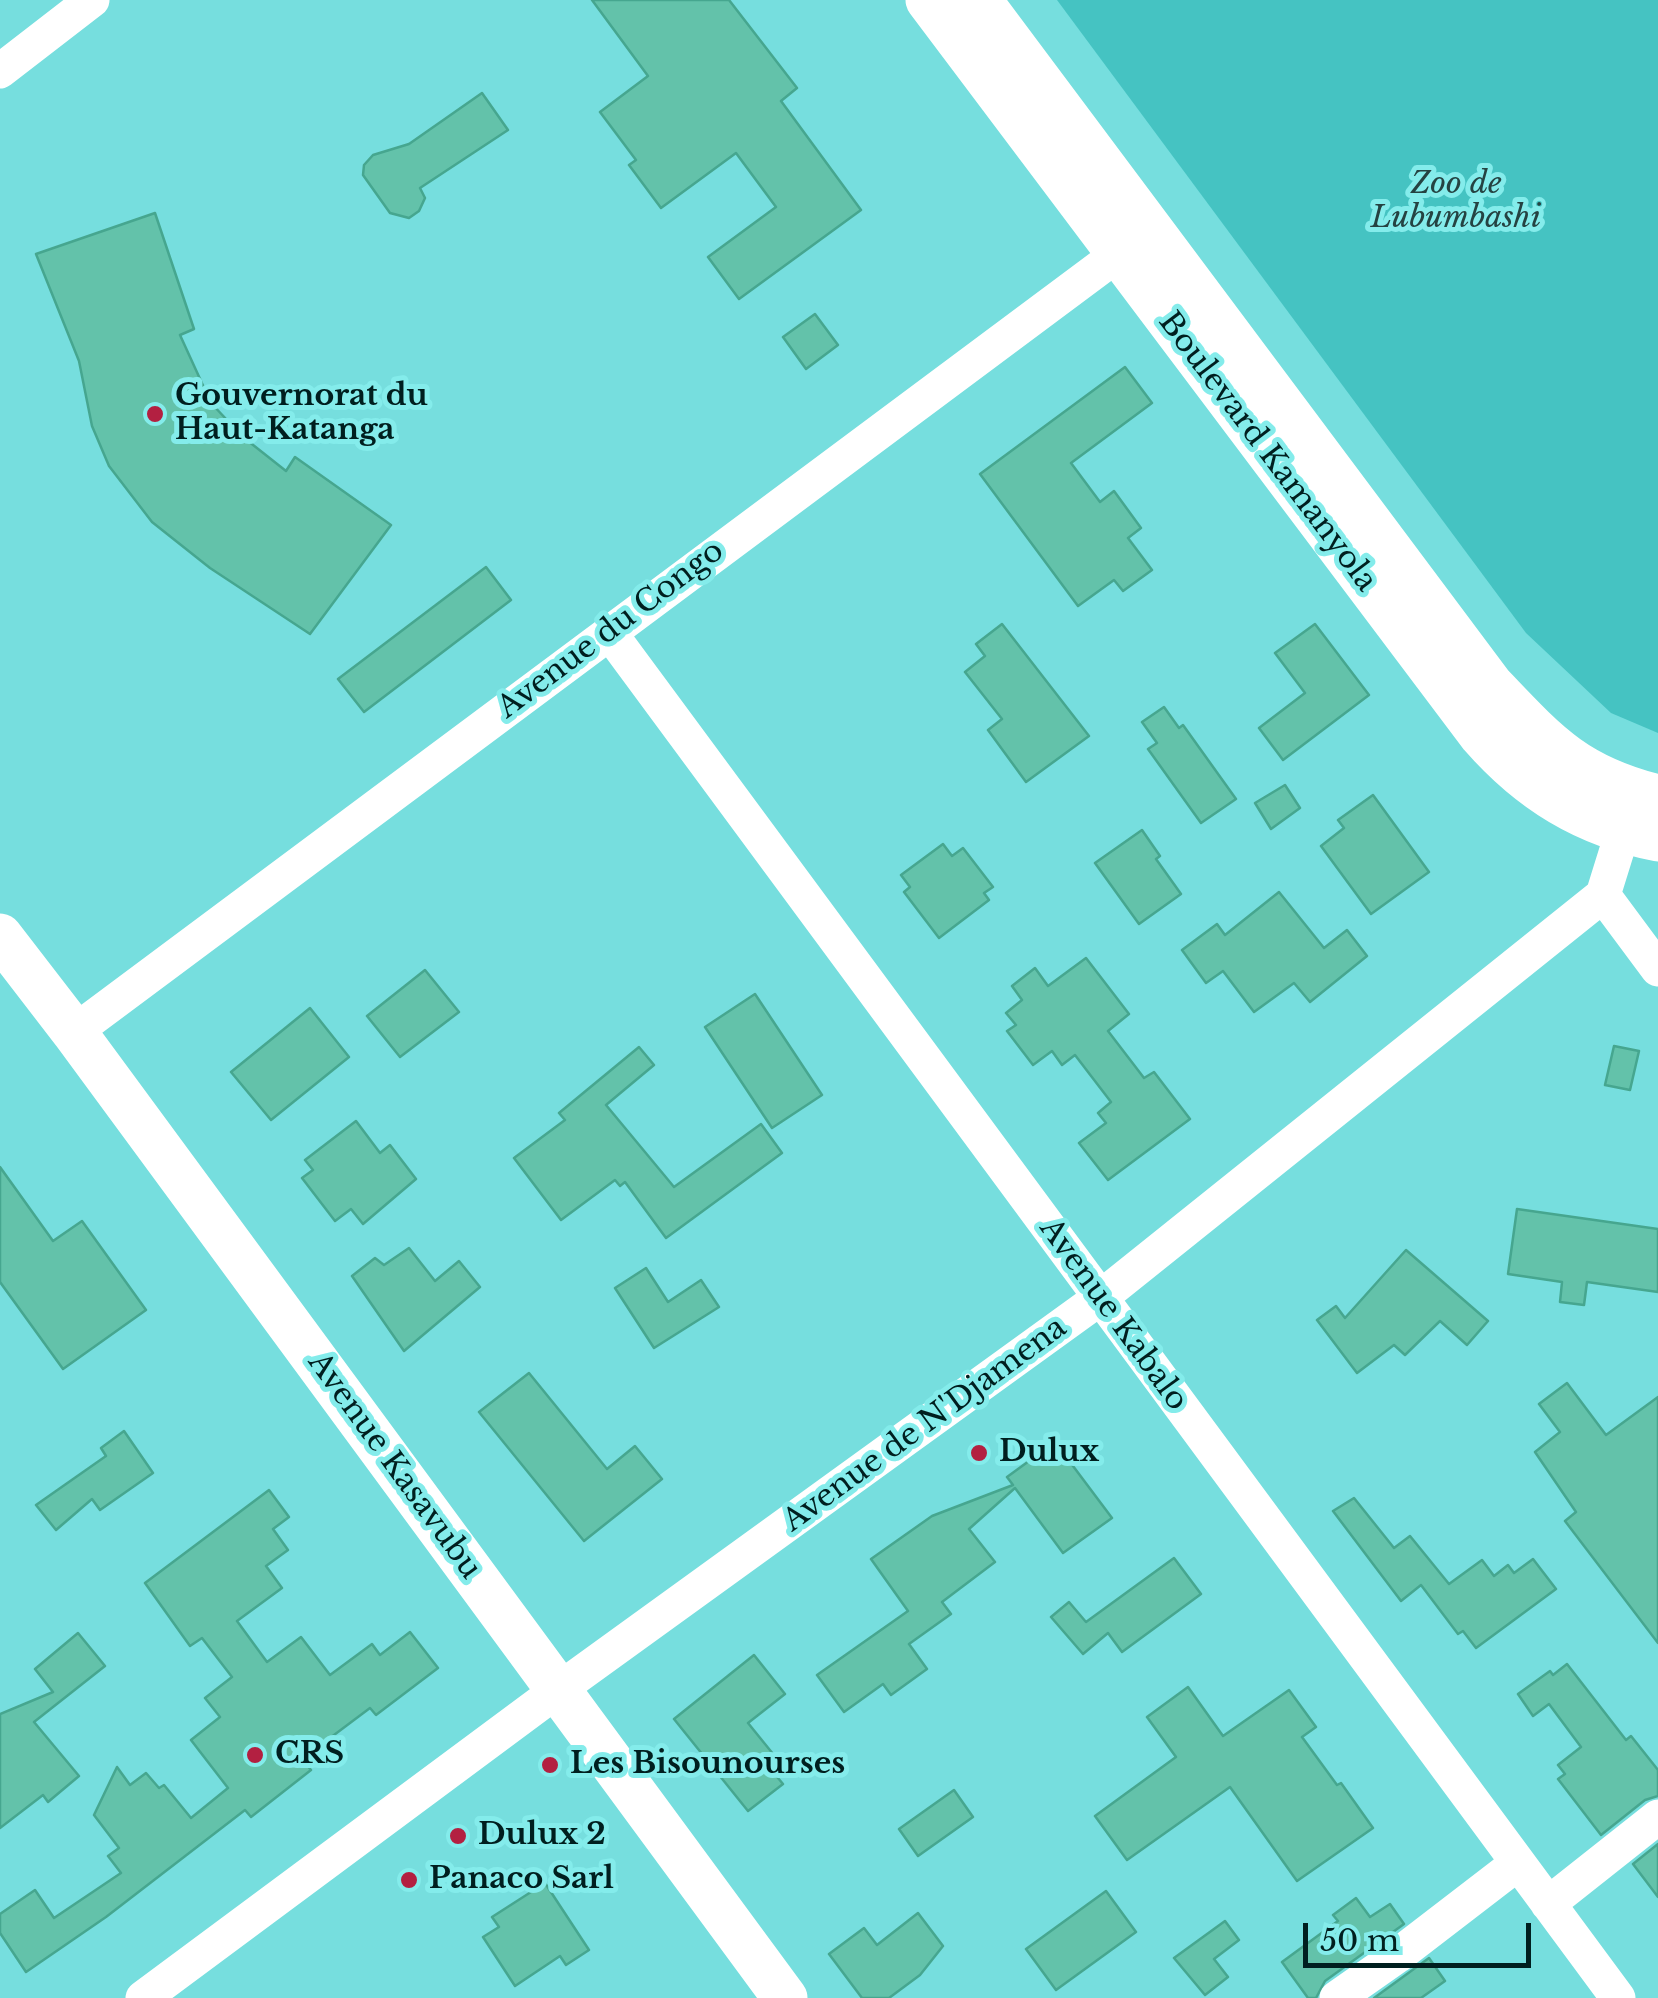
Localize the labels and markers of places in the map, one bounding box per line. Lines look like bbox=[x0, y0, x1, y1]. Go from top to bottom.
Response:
place label: Gouvernorat du Haut-Katanga bbox=[175, 379, 428, 450]
marker: Gouvernorat du Haut-Katanga bbox=[144, 403, 166, 425]
place label: Dulux bbox=[999, 1435, 1099, 1471]
marker: Dulux bbox=[968, 1442, 990, 1464]
place label: CRS bbox=[275, 1737, 344, 1773]
marker: CRS bbox=[244, 1744, 266, 1766]
place label: Les Bisounourses bbox=[570, 1747, 845, 1783]
marker: Les Bisounourses bbox=[539, 1754, 561, 1776]
place label: Dulux 2 bbox=[478, 1818, 606, 1854]
marker: Dulux 2 bbox=[447, 1825, 469, 1847]
place label: Panaco Sarl bbox=[429, 1862, 614, 1898]
marker: Panaco Sarl bbox=[398, 1869, 420, 1891]

